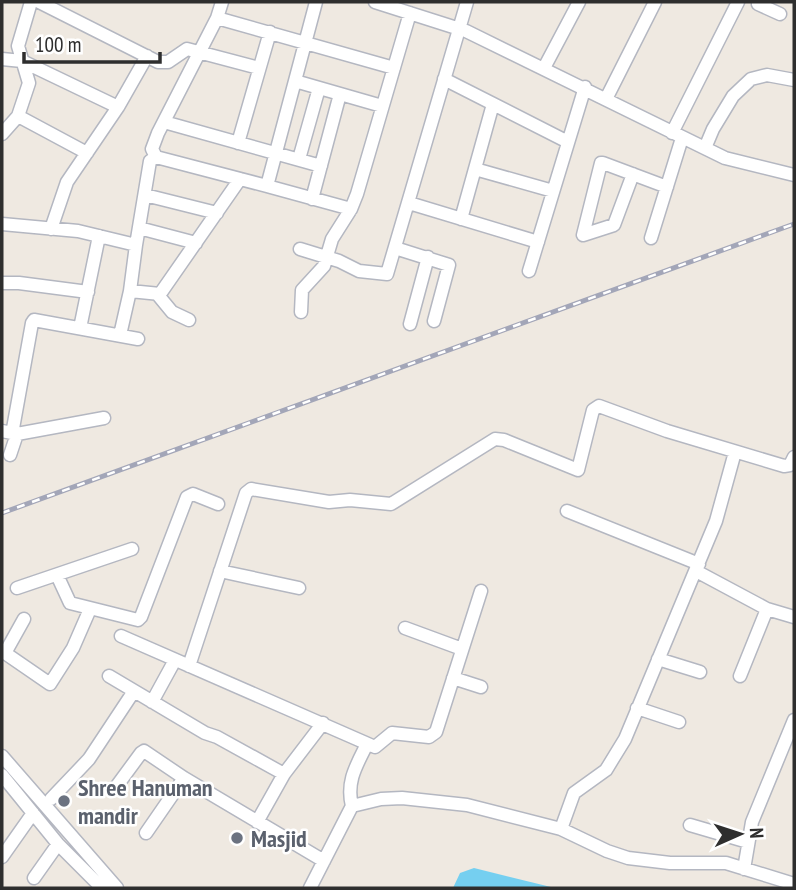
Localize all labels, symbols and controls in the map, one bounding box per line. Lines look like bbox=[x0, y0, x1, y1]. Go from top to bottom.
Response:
scale bar bbox=[24, 21, 161, 65]
text: 100 m bbox=[35, 31, 81, 58]
place label: Shree Hanuman mandir bbox=[78, 772, 213, 831]
marker: Shree Hanuman mandir bbox=[56, 793, 72, 809]
north arrow bbox=[705, 799, 775, 869]
place label: Masjid bbox=[251, 823, 307, 854]
text: N bbox=[745, 827, 769, 839]
marker: Masjid bbox=[229, 830, 245, 846]

